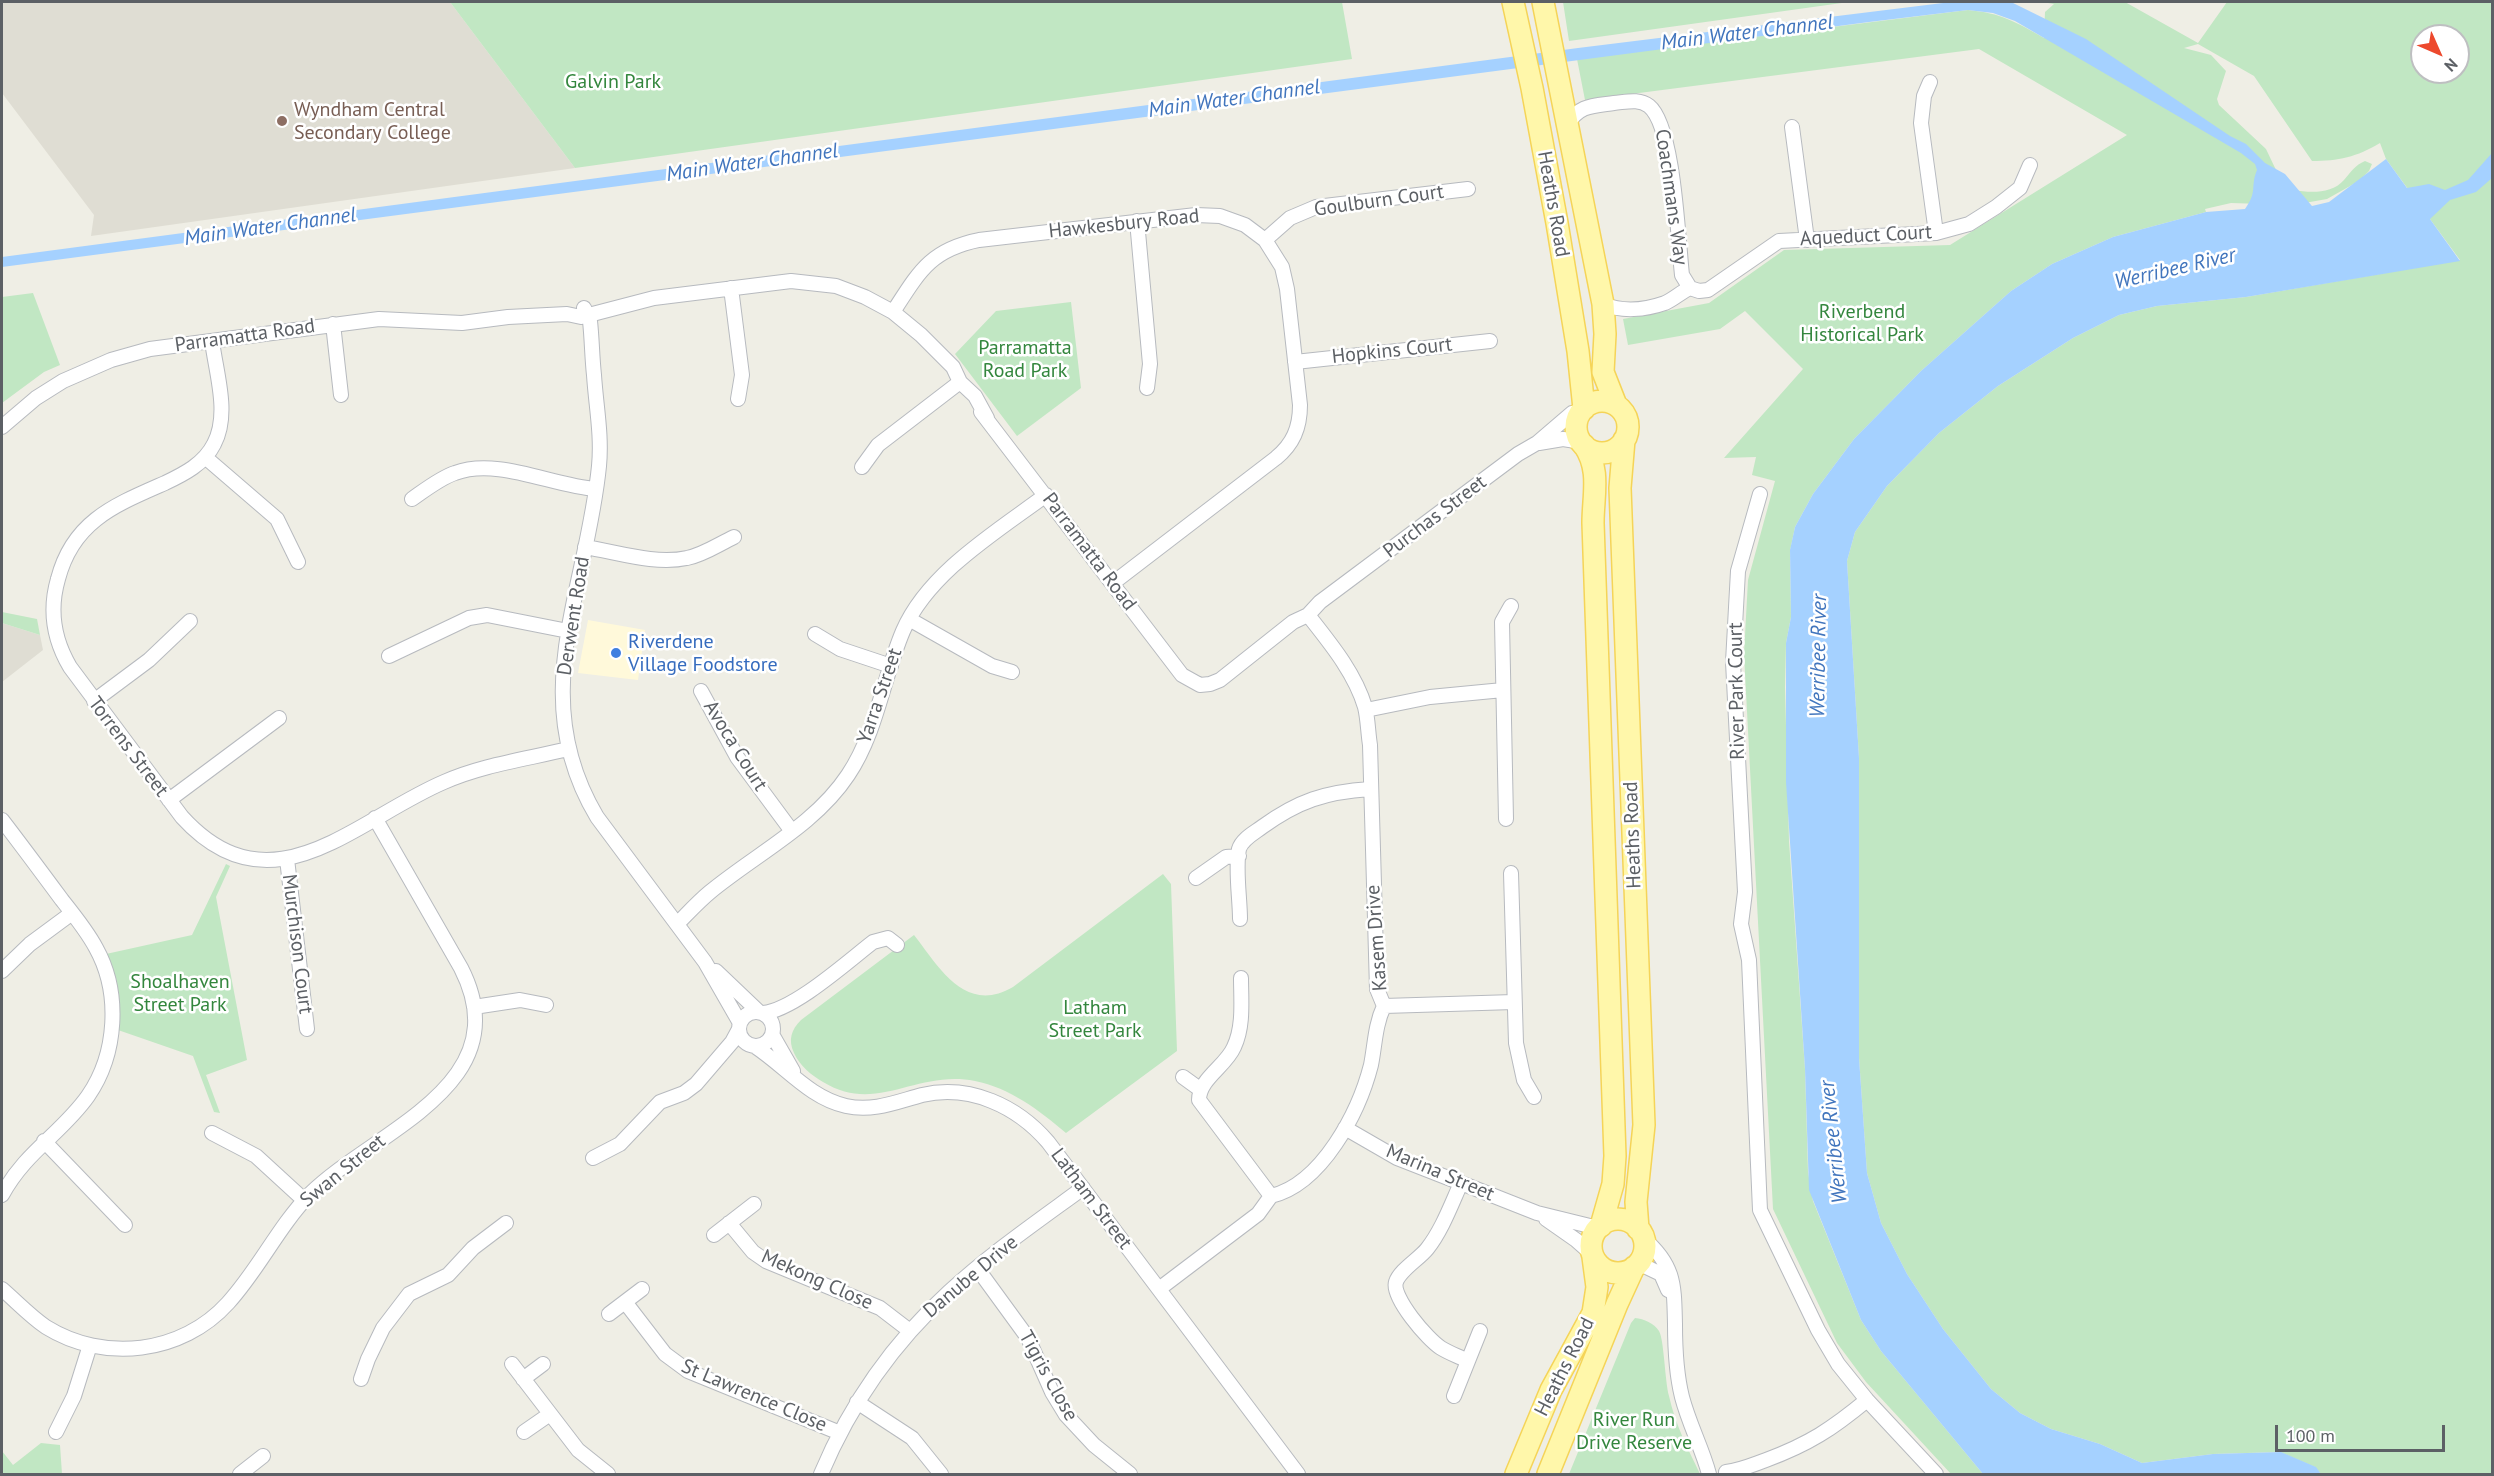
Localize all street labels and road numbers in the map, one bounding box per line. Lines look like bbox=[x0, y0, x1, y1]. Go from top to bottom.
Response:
street label: Coachmans Way bbox=[1650, 127, 1692, 267]
street label: Heaths Road bbox=[1532, 149, 1574, 259]
street label: Goulburn Court bbox=[1313, 180, 1445, 222]
street label: Hawkesbury Road bbox=[1047, 204, 1201, 244]
street label: Aqueduct Court bbox=[1799, 221, 1933, 251]
street label: Parramatta Road bbox=[173, 314, 317, 358]
street label: Hopkins Court bbox=[1331, 333, 1453, 369]
street label: Purchas Street bbox=[1379, 470, 1491, 564]
street label: Parramatta Road bbox=[1037, 488, 1141, 616]
street label: Derwent Road bbox=[553, 555, 595, 677]
street label: River Park Court bbox=[1724, 622, 1750, 760]
street label: Yarra Street bbox=[852, 645, 908, 747]
street label: Torrens Street bbox=[83, 692, 173, 802]
street label: Avoca Court bbox=[698, 696, 772, 796]
street label: Heaths Road bbox=[1619, 781, 1647, 889]
street label: Murchison Court bbox=[277, 873, 317, 1015]
street label: Kasem Drive bbox=[1361, 884, 1393, 992]
street label: Swan Street bbox=[296, 1129, 390, 1213]
street label: Marina Street bbox=[1382, 1139, 1498, 1207]
street label: Latham Street bbox=[1045, 1144, 1137, 1254]
street label: Danube Drive bbox=[919, 1231, 1023, 1323]
street label: Mekong Close bbox=[757, 1245, 877, 1315]
street label: Heaths Road bbox=[1530, 1314, 1600, 1420]
street label: Tigris Close bbox=[1013, 1327, 1083, 1425]
street label: St Lawrence Close bbox=[678, 1355, 830, 1437]

